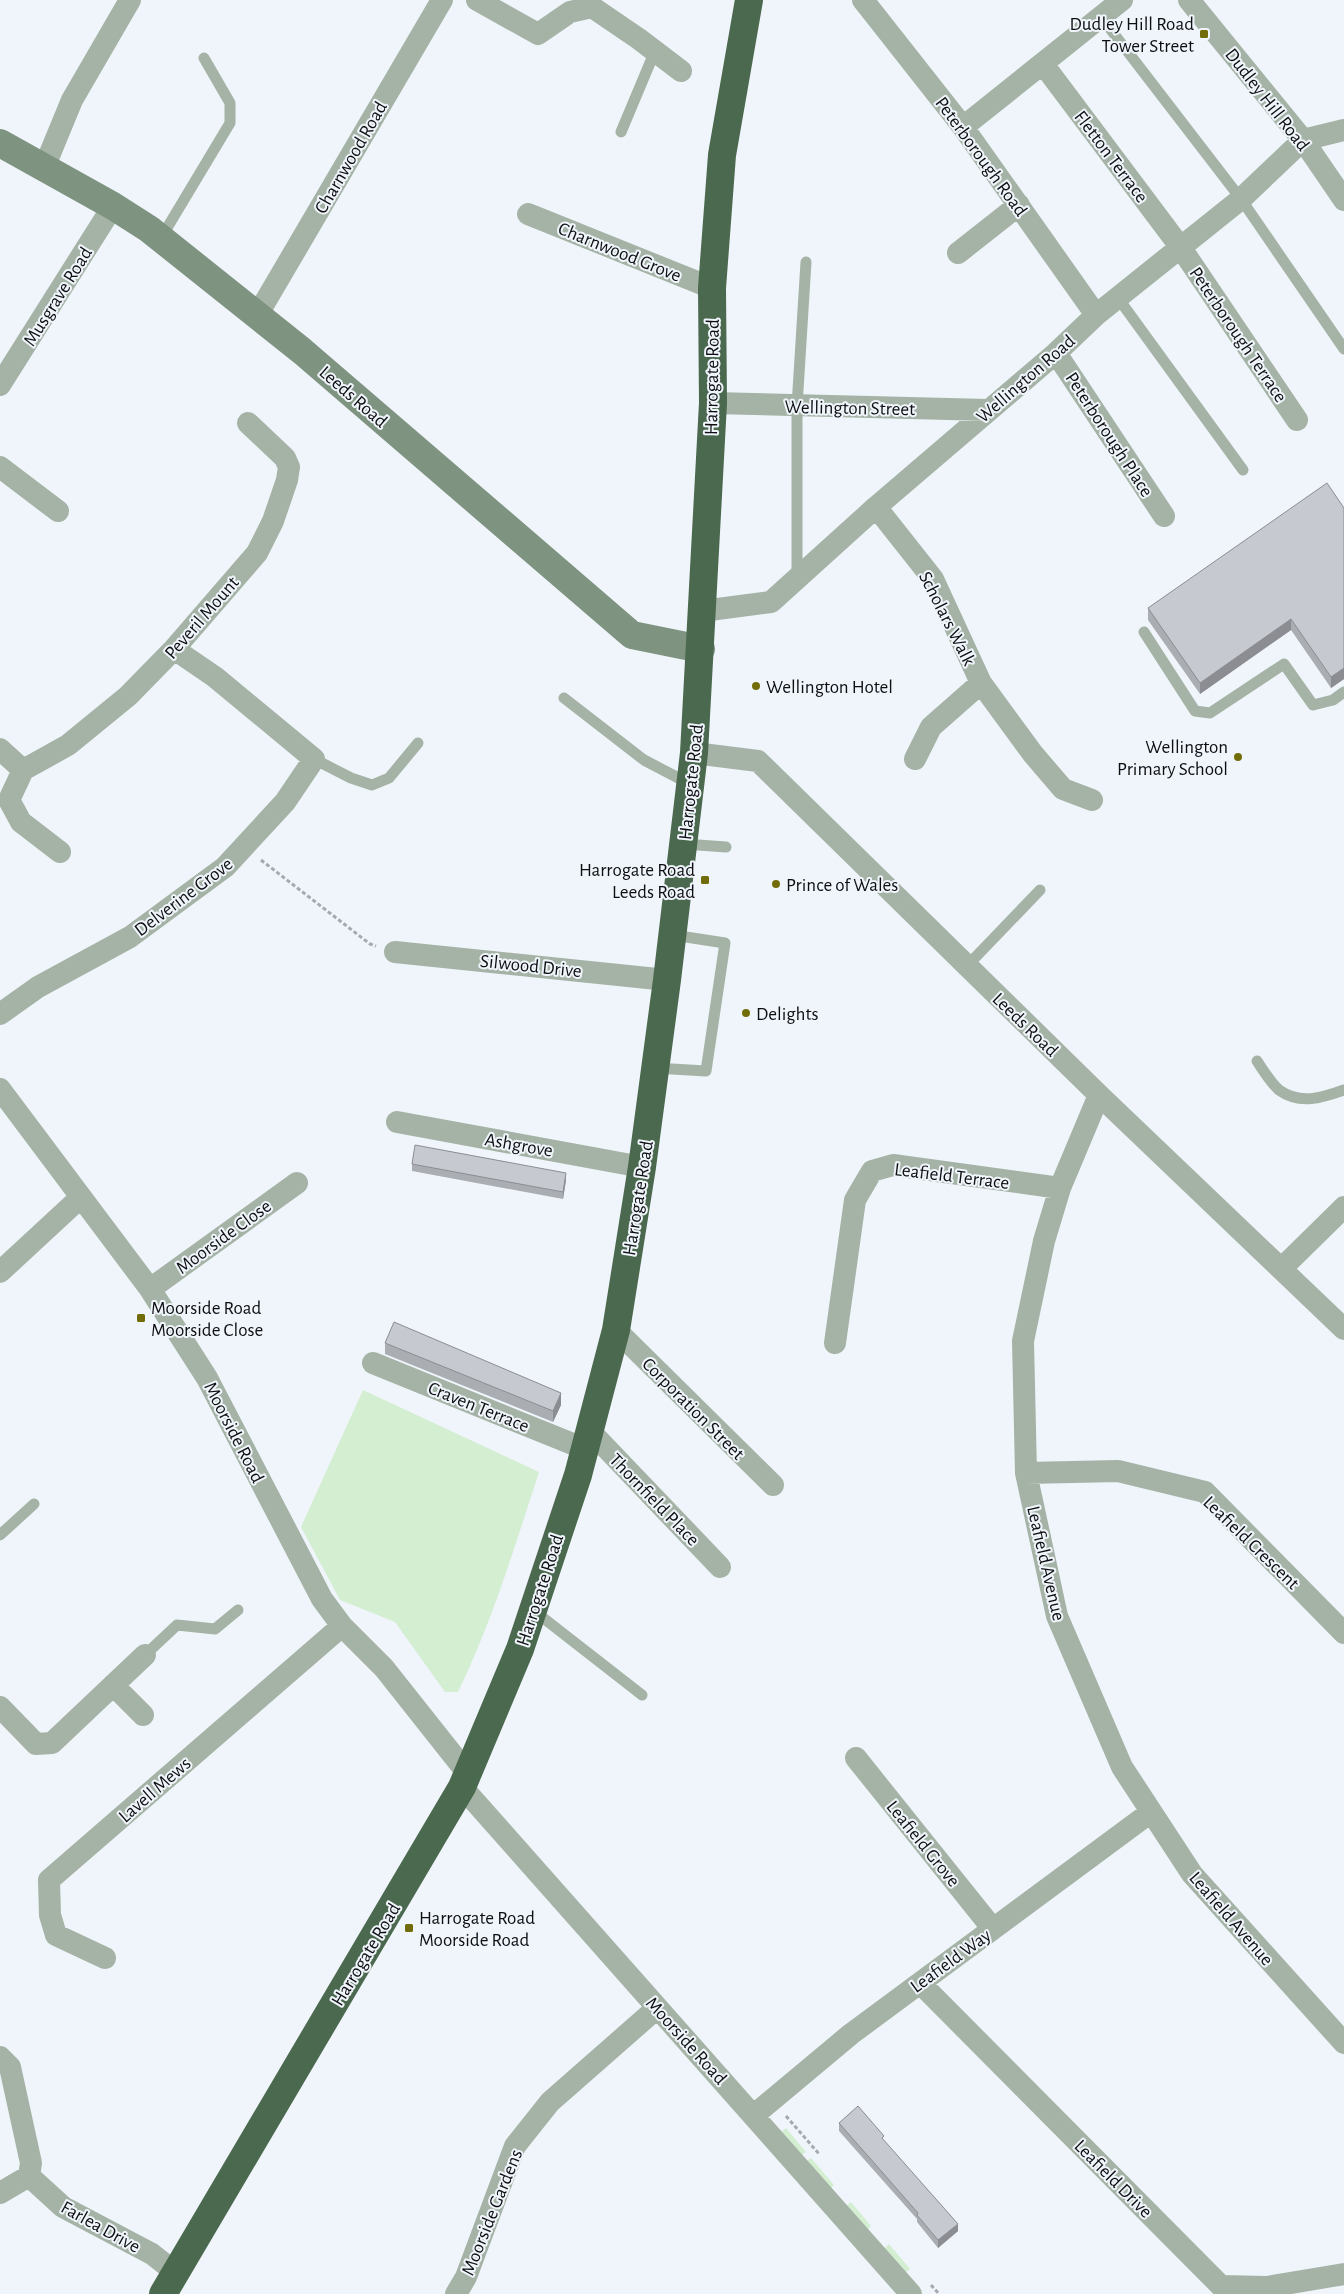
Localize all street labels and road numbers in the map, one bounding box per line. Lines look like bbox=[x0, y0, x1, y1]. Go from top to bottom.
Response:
street label: Dudley Hill Road bbox=[1221, 45, 1313, 155]
street label: Peterborough Road bbox=[931, 94, 1030, 220]
street label: Charnwood Road bbox=[312, 98, 391, 217]
street label: Fletton Terrace bbox=[1070, 108, 1151, 206]
street label: Charnwood Grove bbox=[555, 219, 684, 286]
street label: Musgrave Road bbox=[20, 244, 96, 350]
street label: Peterborough Terrace bbox=[1186, 264, 1290, 406]
street label: Harrogate Road bbox=[702, 319, 723, 435]
street label: Wellington Road bbox=[973, 331, 1079, 427]
street label: Leeds Road bbox=[315, 363, 391, 432]
street label: Peterborough Place bbox=[1061, 369, 1156, 500]
street label: Wellington Street bbox=[785, 398, 915, 419]
street label: Scholars Walk bbox=[915, 569, 979, 669]
street label: Peveril Mount bbox=[161, 573, 243, 663]
street label: Harrogate Road bbox=[676, 723, 707, 841]
street label: Delverine Grove bbox=[131, 854, 237, 940]
street label: Silwood Drive bbox=[479, 952, 583, 981]
street label: Leeds Road bbox=[989, 989, 1062, 1061]
street label: Ashgrove bbox=[483, 1130, 554, 1161]
street label: Harrogate Road bbox=[620, 1139, 657, 1257]
street label: Leafield Terrace bbox=[893, 1160, 1010, 1193]
street label: Moorside Close bbox=[173, 1197, 275, 1278]
street label: Corporation Street bbox=[638, 1354, 748, 1464]
street label: Moorside Road bbox=[200, 1379, 267, 1486]
street label: Craven Terrace bbox=[425, 1379, 532, 1436]
street label: Thornfield Place bbox=[605, 1450, 703, 1550]
street label: Leafield Crescent bbox=[1199, 1493, 1303, 1593]
street label: Leafield Avenue bbox=[1023, 1504, 1068, 1623]
street label: Harrogate Road bbox=[513, 1532, 567, 1649]
street label: Lavell Mews bbox=[115, 1754, 195, 1826]
street label: Leafield Grove bbox=[883, 1797, 963, 1891]
street label: Leafield Avenue bbox=[1185, 1868, 1277, 1970]
street label: Harrogate Road bbox=[328, 1900, 404, 2009]
street label: Leafield Way bbox=[907, 1926, 995, 1997]
street label: Moorside Road bbox=[642, 1994, 730, 2088]
street label: Leafield Drive bbox=[1070, 2136, 1156, 2222]
street label: Moorside Gardens bbox=[458, 2147, 526, 2278]
street label: Farlea Drive bbox=[57, 2198, 143, 2257]

